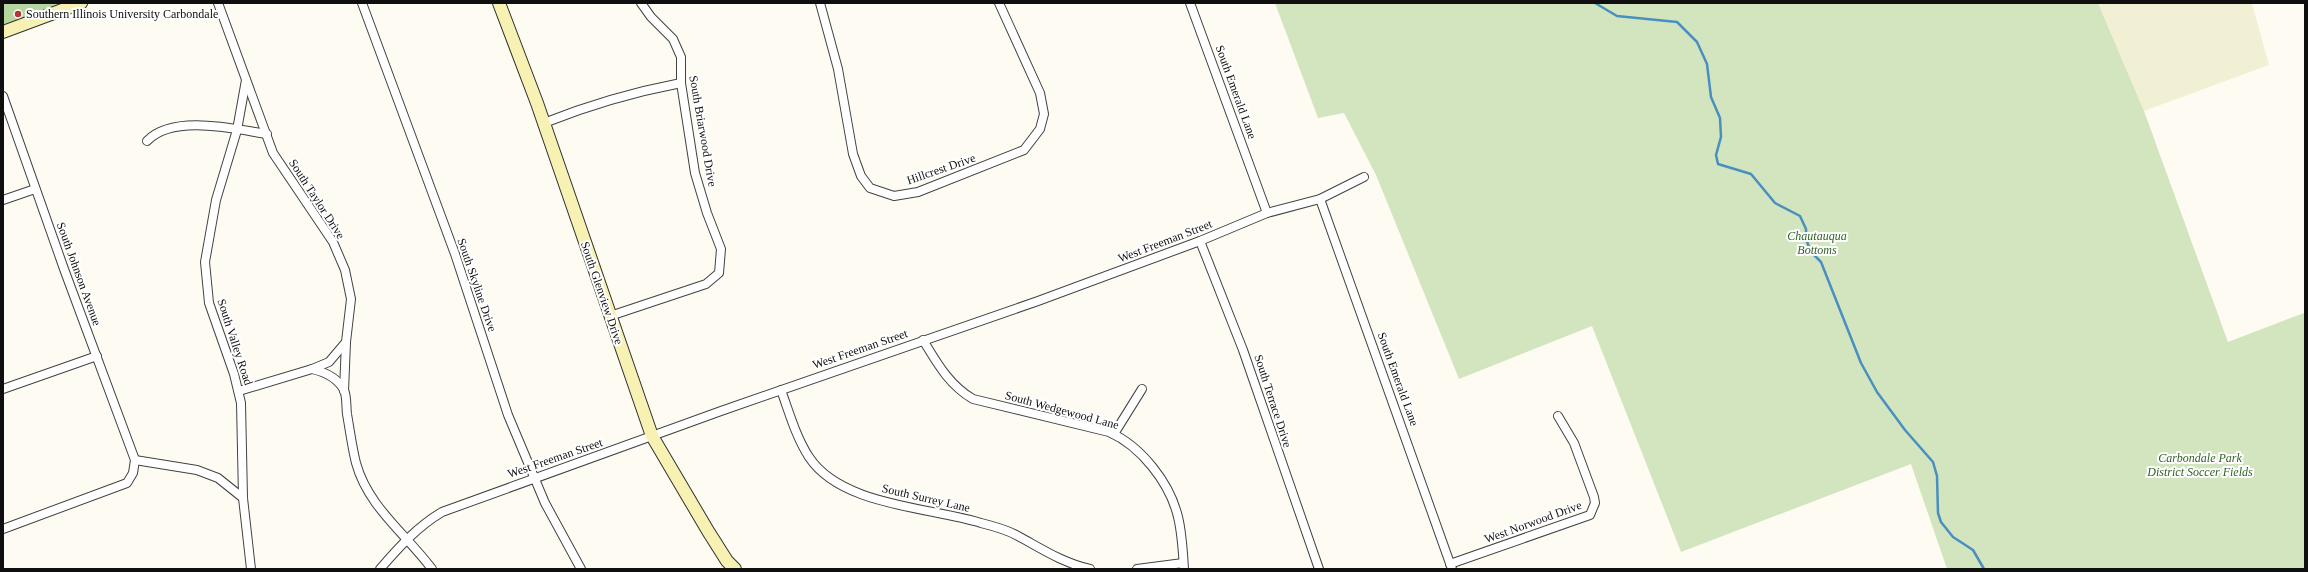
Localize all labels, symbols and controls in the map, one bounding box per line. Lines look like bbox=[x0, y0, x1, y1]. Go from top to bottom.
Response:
place label: Southern Illinois University Carbondale bbox=[26, 7, 218, 21]
marker: Southern Illinois University Carbondale bbox=[13, 9, 23, 19]
street label: South Emerald Lane bbox=[1213, 43, 1259, 141]
street label: South Briarwood Drive bbox=[686, 74, 720, 188]
street label: Hillcrest Drive bbox=[905, 151, 977, 187]
street label: South Taylor Drive bbox=[286, 156, 348, 242]
street label: West Freeman Street bbox=[1116, 216, 1215, 265]
street label: South Johnson Avenue bbox=[54, 220, 104, 328]
park label: Chautauqua Bottoms bbox=[1787, 229, 1847, 257]
street label: South Skyline Drive bbox=[454, 236, 500, 334]
street label: South Glenview Drive bbox=[578, 240, 626, 346]
street label: South Valley Road bbox=[214, 297, 256, 387]
street label: West Freeman Street bbox=[811, 326, 910, 372]
street label: South Emerald Lane bbox=[1375, 330, 1421, 428]
street label: South Terrace Drive bbox=[1251, 353, 1295, 449]
street label: South Wedgewood Lane bbox=[1003, 388, 1121, 432]
street label: West Freeman Street bbox=[506, 435, 605, 481]
park label: Carbondale Park District Soccer Fields bbox=[2146, 451, 2253, 479]
street label: South Surrey Lane bbox=[881, 481, 971, 515]
street label: West Norwood Drive bbox=[1483, 498, 1583, 546]

